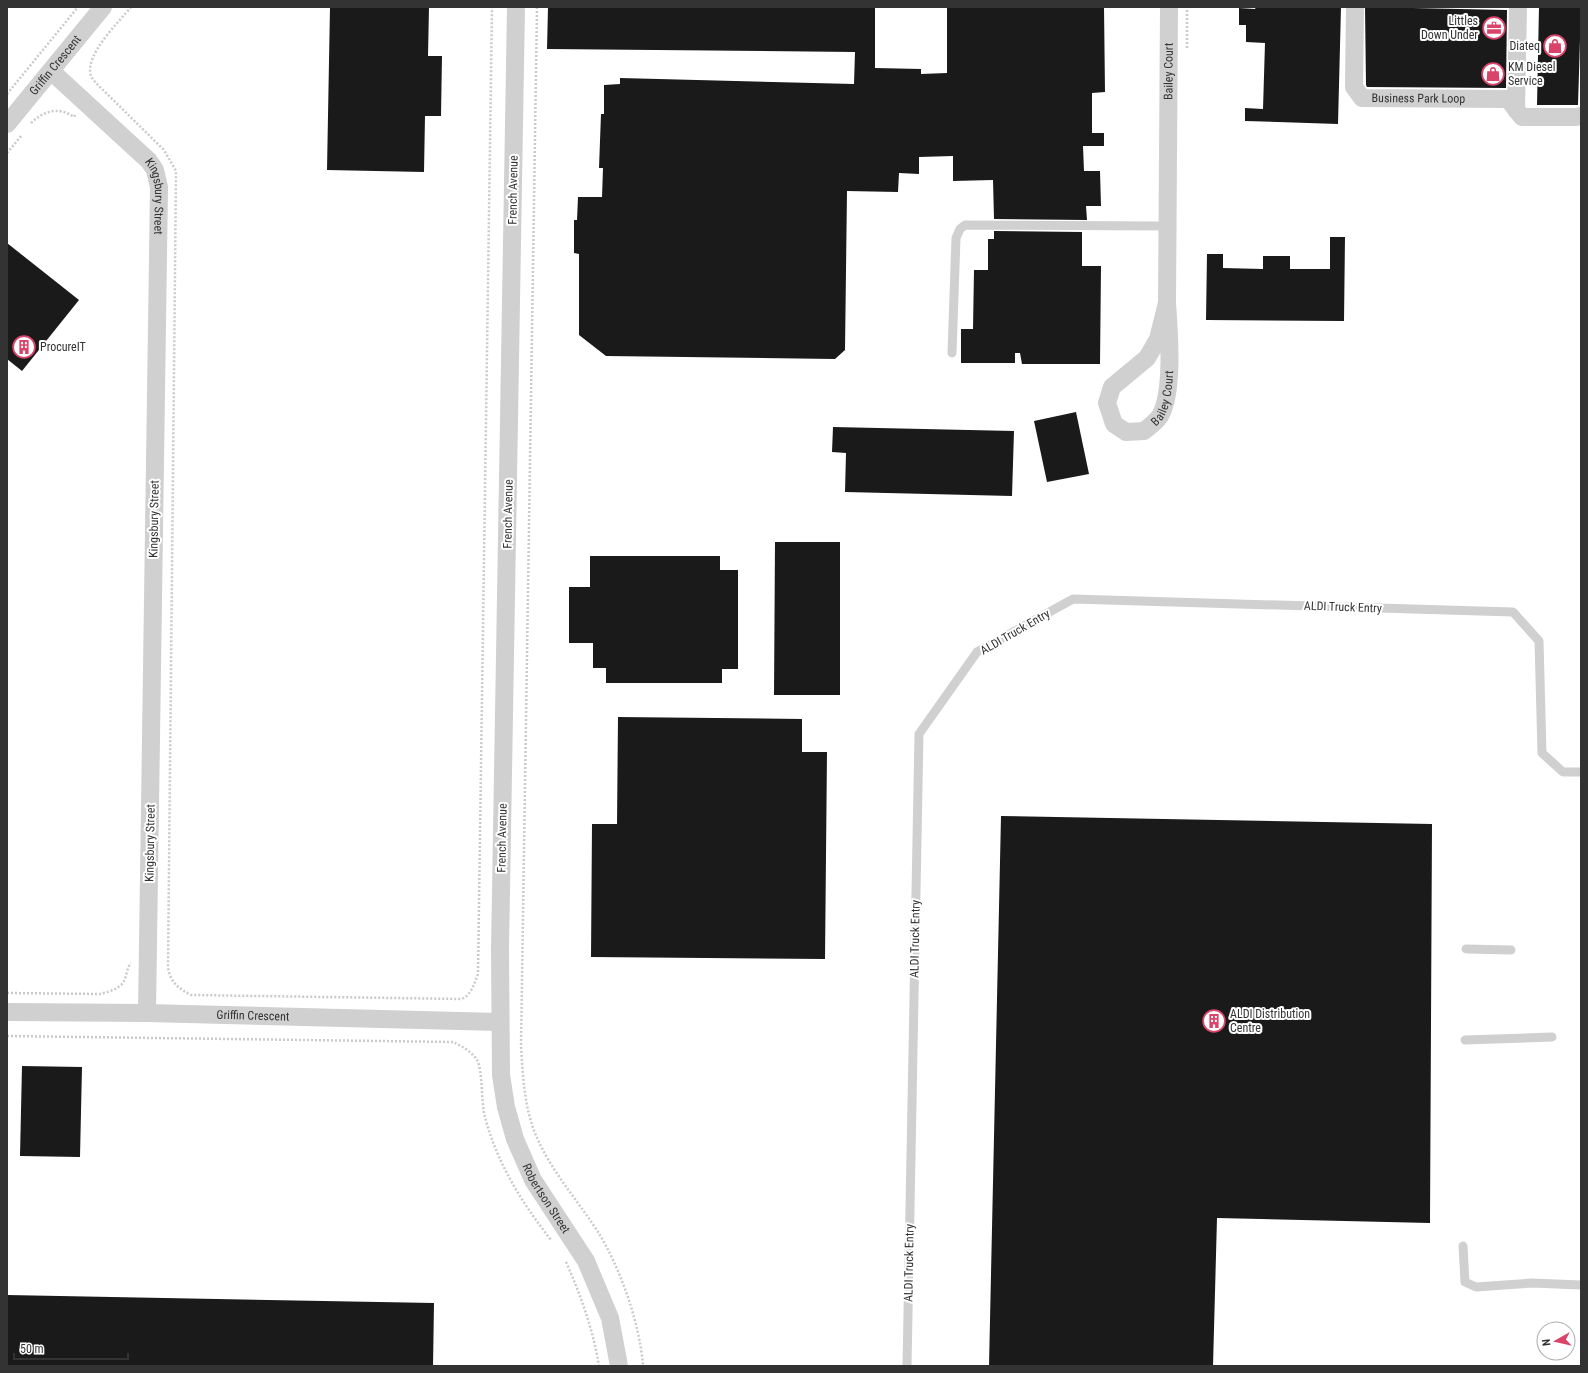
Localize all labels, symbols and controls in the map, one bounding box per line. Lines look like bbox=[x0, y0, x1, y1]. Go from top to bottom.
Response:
place label: Littles Down Under bbox=[1421, 14, 1478, 42]
office icon: Littles Down Under bbox=[1481, 15, 1507, 41]
street label: Griffin Crescent bbox=[27, 32, 84, 98]
shop icon: Diateq bbox=[1542, 33, 1568, 59]
place label: Diateq bbox=[1509, 39, 1540, 53]
street label: Bailey Court bbox=[1161, 42, 1176, 100]
place label: KM Diesel Service bbox=[1508, 60, 1555, 88]
shop icon: KM Diesel Service bbox=[1480, 61, 1506, 87]
street label: Business Park Loop bbox=[1372, 91, 1465, 106]
street label: Kingsbury Street bbox=[142, 155, 166, 235]
street label: French Avenue bbox=[505, 155, 521, 225]
building icon: ProcureIT bbox=[11, 334, 37, 360]
place label: ProcureIT bbox=[40, 340, 86, 354]
street label: Bailey Court bbox=[1148, 370, 1176, 429]
street label: French Avenue bbox=[500, 479, 516, 549]
street label: Kingsbury Street bbox=[146, 480, 162, 558]
street label: ALDI Truck Entry bbox=[1304, 599, 1382, 615]
street label: ALDI Truck Entry bbox=[978, 606, 1052, 658]
street label: French Avenue bbox=[494, 803, 510, 873]
street label: Kingsbury Street bbox=[142, 804, 158, 882]
street label: ALDI Truck Entry bbox=[907, 900, 923, 978]
place label: ALDI Distribution Centre bbox=[1230, 1007, 1310, 1035]
street label: Griffin Crescent bbox=[216, 1008, 290, 1024]
building icon: ALDI Distribution Centre bbox=[1201, 1008, 1227, 1034]
street label: Robertson Street bbox=[520, 1161, 573, 1236]
street label: ALDI Truck Entry bbox=[901, 1224, 917, 1302]
north arrow bbox=[1536, 1321, 1576, 1361]
scale bar bbox=[14, 1335, 128, 1361]
text: N bbox=[1540, 1338, 1553, 1347]
text: 50 m bbox=[20, 1342, 44, 1356]

